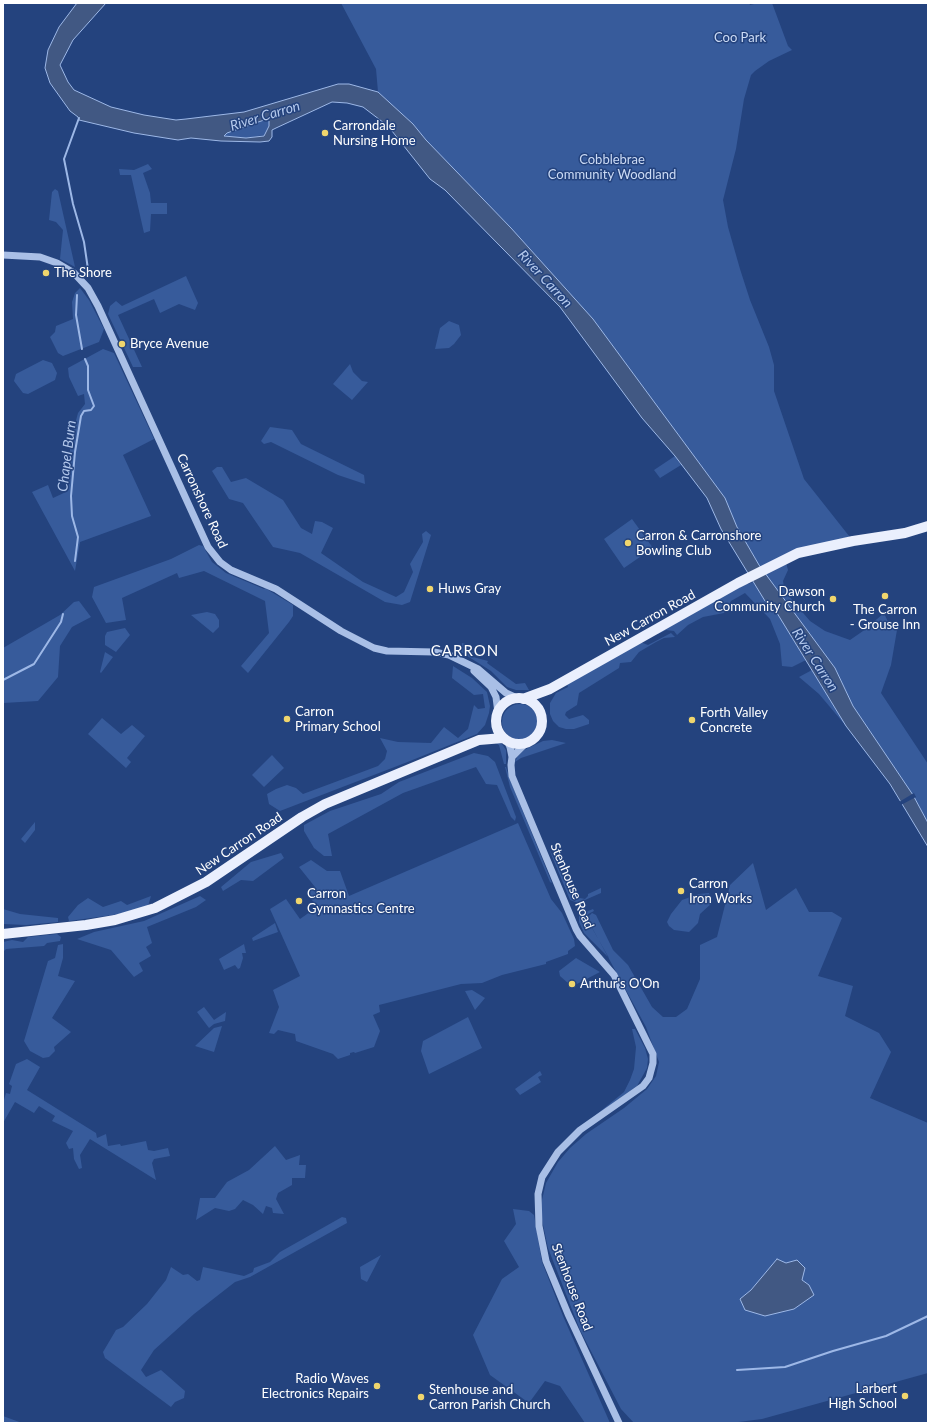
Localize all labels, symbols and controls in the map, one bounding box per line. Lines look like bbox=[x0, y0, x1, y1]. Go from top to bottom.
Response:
park label: Coo Park bbox=[714, 30, 766, 46]
water label: River Carron bbox=[228, 97, 302, 135]
place label: Carrondale Nursing Home bbox=[333, 118, 415, 149]
marker: Carrondale Nursing Home bbox=[320, 128, 330, 138]
park label: Cobblebrae Community Woodland bbox=[548, 152, 676, 183]
water label: River Carron bbox=[514, 247, 576, 311]
place label: The Shore bbox=[54, 265, 112, 281]
marker: The Shore bbox=[41, 268, 51, 278]
place label: Bryce Avenue bbox=[130, 336, 209, 352]
marker: Bryce Avenue bbox=[117, 339, 127, 349]
water label: Chapel Burn bbox=[54, 419, 80, 493]
street label: Carronshore Road bbox=[173, 451, 231, 551]
place label: Carron & Carronshore Bowling Club bbox=[636, 528, 761, 559]
marker: Carron & Carronshore Bowling Club bbox=[623, 538, 633, 548]
place label: Huws Gray bbox=[438, 581, 501, 597]
marker: Huws Gray bbox=[425, 584, 435, 594]
place label: Dawson Community Church bbox=[714, 584, 825, 615]
street label: New Carron Road bbox=[602, 587, 698, 649]
marker: The Carron - Grouse Inn bbox=[880, 591, 890, 601]
marker: Dawson Community Church bbox=[828, 594, 838, 604]
place label: The Carron - Grouse Inn bbox=[850, 602, 920, 633]
water label: River Carron bbox=[788, 625, 842, 695]
district label: CARRON bbox=[431, 642, 499, 660]
place label: Carron Primary School bbox=[295, 704, 381, 735]
place label: Forth Valley Concrete bbox=[700, 705, 768, 736]
marker: Carron Primary School bbox=[282, 714, 292, 724]
marker: Forth Valley Concrete bbox=[687, 715, 697, 725]
street label: New Carron Road bbox=[193, 809, 285, 879]
street label: Stenhouse Road bbox=[547, 841, 597, 931]
place label: Carron Iron Works bbox=[689, 876, 752, 907]
place label: Carron Gymnastics Centre bbox=[307, 886, 415, 917]
marker: Carron Iron Works bbox=[676, 886, 686, 896]
marker: Carron Gymnastics Centre bbox=[294, 896, 304, 906]
place label: Arthur's O'On bbox=[580, 976, 659, 992]
marker: Arthur's O'On bbox=[567, 979, 577, 989]
street label: Stenhouse Road bbox=[548, 1241, 596, 1333]
place label: Radio Waves Electronics Repairs bbox=[262, 1371, 369, 1402]
marker: Radio Waves Electronics Repairs bbox=[372, 1381, 382, 1391]
place label: Larbert High School bbox=[828, 1381, 897, 1412]
place label: Stenhouse and Carron Parish Church bbox=[429, 1382, 551, 1413]
marker: Larbert High School bbox=[900, 1391, 910, 1401]
marker: Stenhouse and Carron Parish Church bbox=[416, 1392, 426, 1402]

